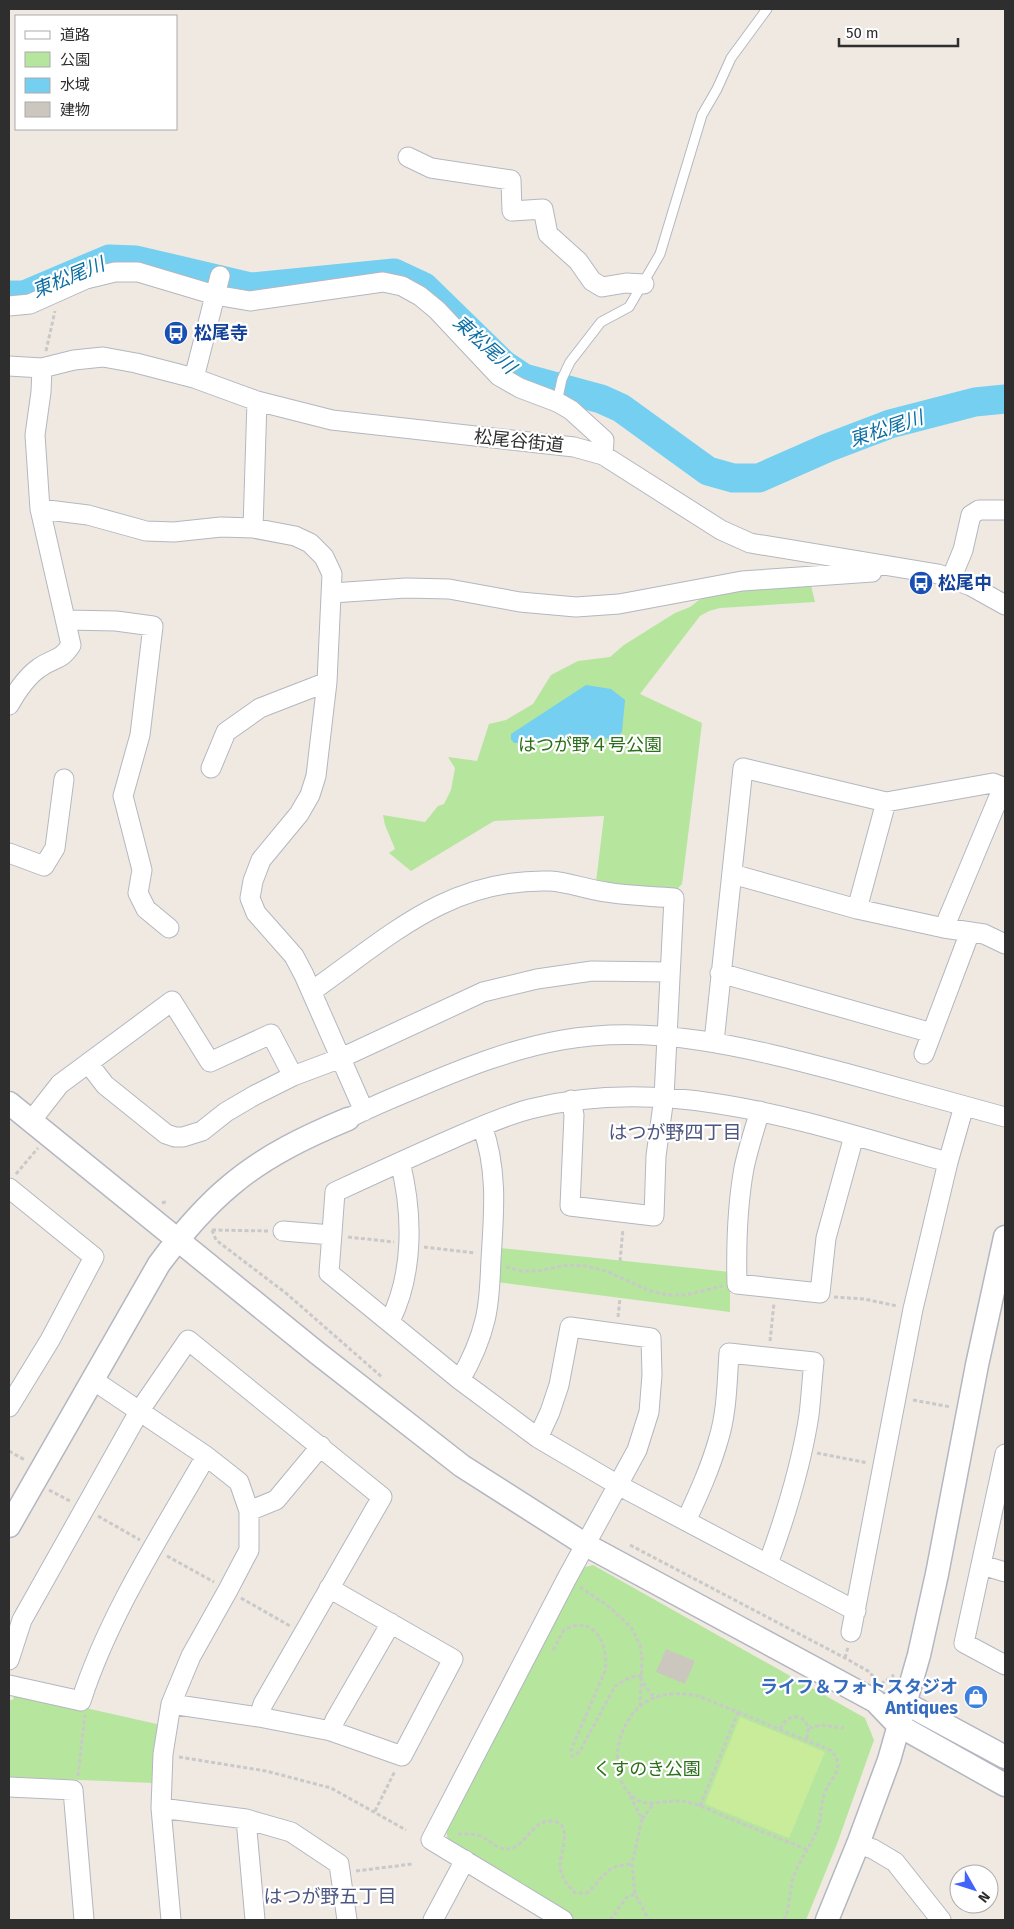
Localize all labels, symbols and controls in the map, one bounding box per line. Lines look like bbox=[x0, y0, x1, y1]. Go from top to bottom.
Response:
legend bbox=[15, 15, 178, 130]
scale bar bbox=[839, 15, 958, 47]
text: 50 m bbox=[846, 24, 879, 42]
text: 道路 bbox=[60, 26, 90, 44]
text: 公園 bbox=[60, 51, 90, 69]
text: 水域 bbox=[60, 76, 90, 94]
text: 建物 bbox=[60, 101, 90, 119]
water label: 東松尾川 bbox=[29, 252, 110, 302]
water label: 東松尾川 bbox=[449, 310, 522, 380]
bus stop icon: 松尾寺 bbox=[163, 320, 189, 346]
place label: 松尾寺 bbox=[194, 322, 248, 344]
water label: 東松尾川 bbox=[846, 405, 928, 451]
street label: 松尾谷街道 bbox=[473, 425, 565, 457]
bus stop icon: 松尾中 bbox=[908, 570, 934, 596]
place label: 松尾中 bbox=[938, 572, 992, 594]
park label: はつが野４号公園 bbox=[518, 734, 662, 756]
district label: はつが野四丁目 bbox=[608, 1121, 742, 1144]
place label: ライフ＆フォトスタジオ Antiques bbox=[760, 1676, 958, 1719]
shop icon: ライフ＆フォトスタジオ Antiques bbox=[963, 1684, 989, 1710]
park label: くすのき公園 bbox=[593, 1758, 701, 1780]
north arrow bbox=[949, 1864, 999, 1914]
district label: はつが野五丁目 bbox=[263, 1885, 397, 1908]
text: N bbox=[974, 1888, 993, 1906]

